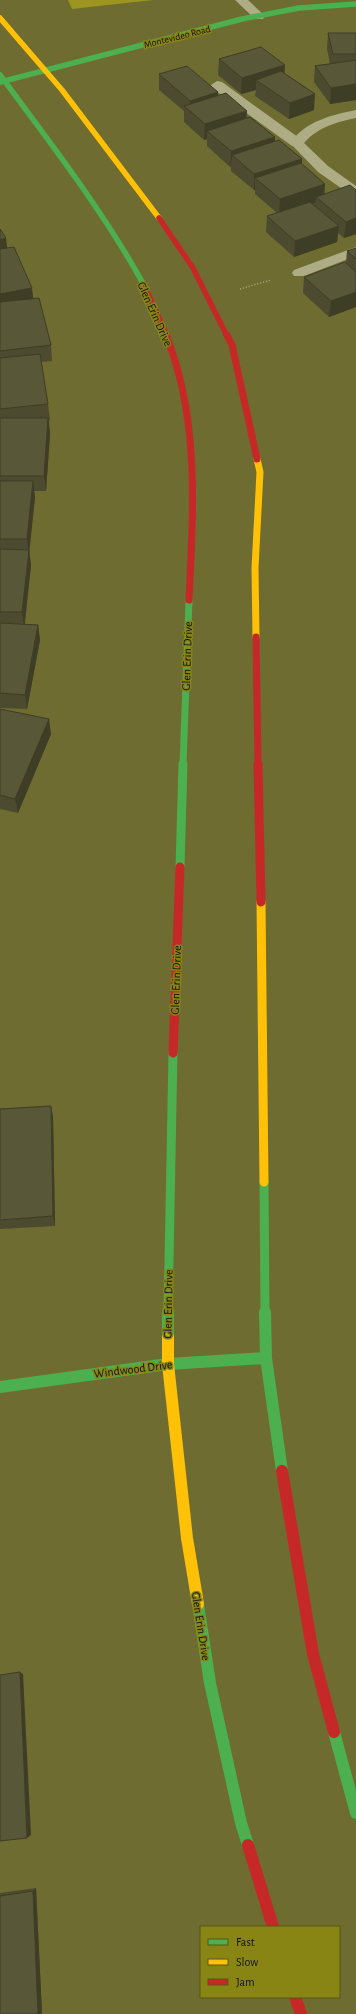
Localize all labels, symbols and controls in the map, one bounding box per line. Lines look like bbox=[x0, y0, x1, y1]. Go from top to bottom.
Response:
street label: Montevideo Road bbox=[143, 24, 212, 50]
street label: Glen Erin Drive bbox=[135, 280, 175, 348]
street label: Glen Erin Drive bbox=[180, 621, 194, 691]
street label: Glen Erin Drive bbox=[169, 945, 183, 1015]
street label: Glen Erin Drive bbox=[161, 1269, 175, 1339]
street label: Windwood Drive bbox=[93, 1358, 173, 1380]
street label: Glen Erin Drive bbox=[190, 1591, 212, 1661]
legend bbox=[200, 1926, 340, 1998]
text: Fast bbox=[236, 1936, 255, 1948]
text: Slow bbox=[236, 1956, 258, 1968]
text: Jam bbox=[236, 1976, 255, 1988]

